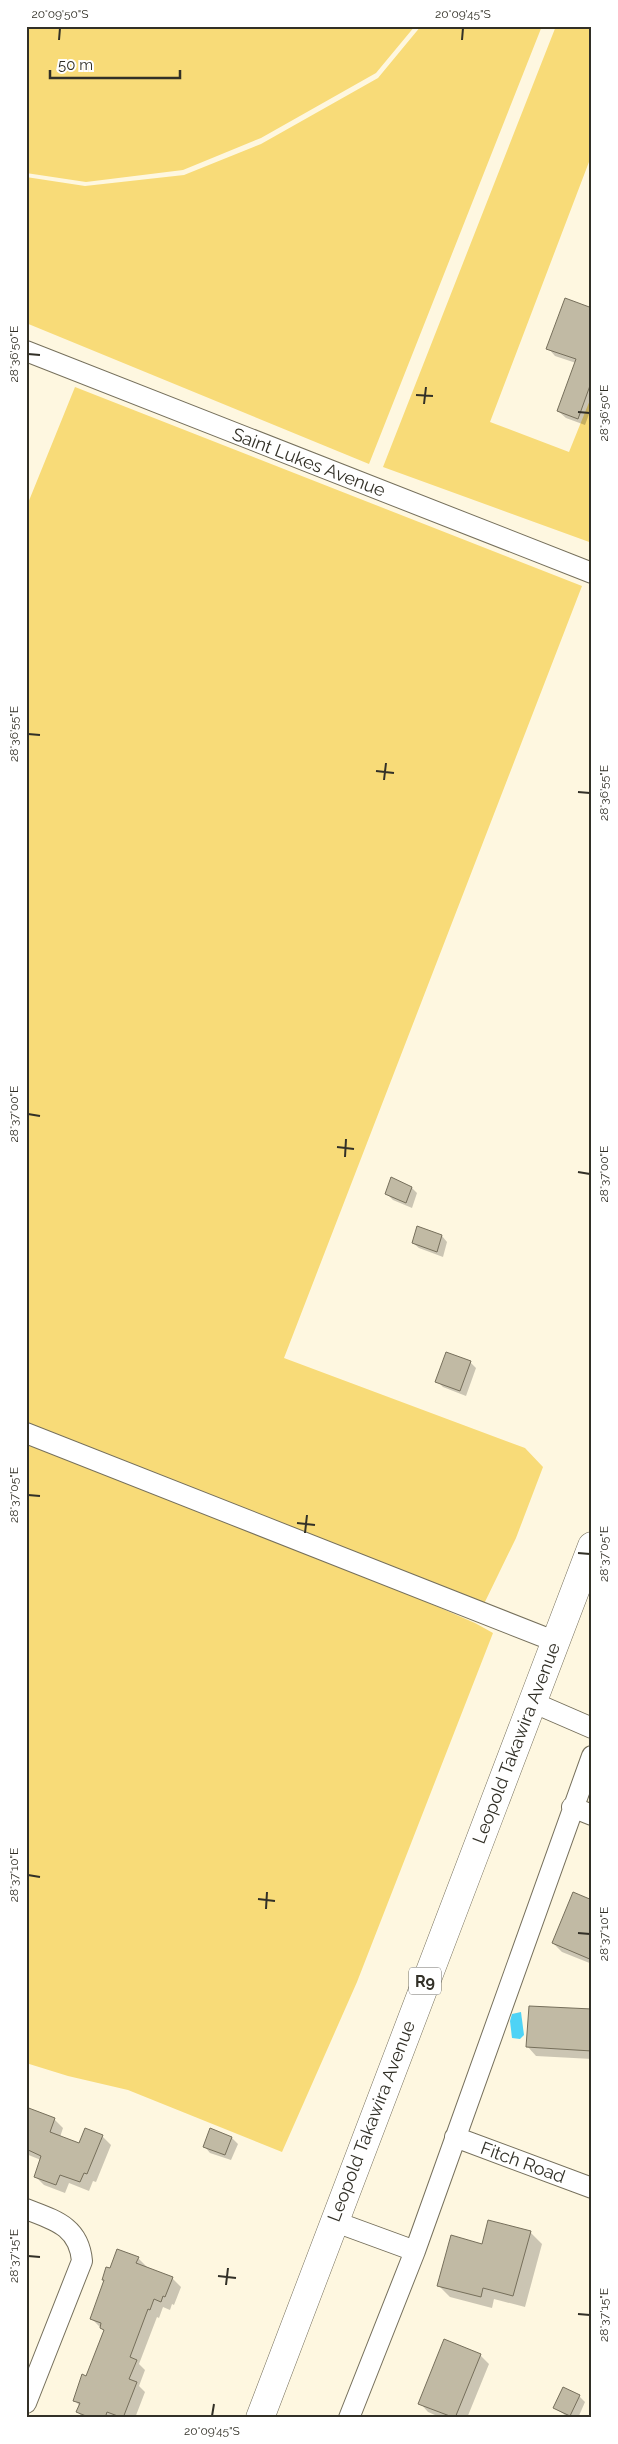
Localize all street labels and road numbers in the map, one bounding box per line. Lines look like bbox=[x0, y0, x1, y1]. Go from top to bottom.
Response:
street label: Saint Lukes Avenue bbox=[229, 423, 389, 501]
street label: Leopold Takawira Avenue bbox=[468, 1639, 564, 1846]
road number: R9 bbox=[409, 1968, 441, 1994]
street label: Leopold Takawira Avenue bbox=[323, 2017, 419, 2224]
street label: Fitch Road bbox=[478, 2137, 568, 2187]

